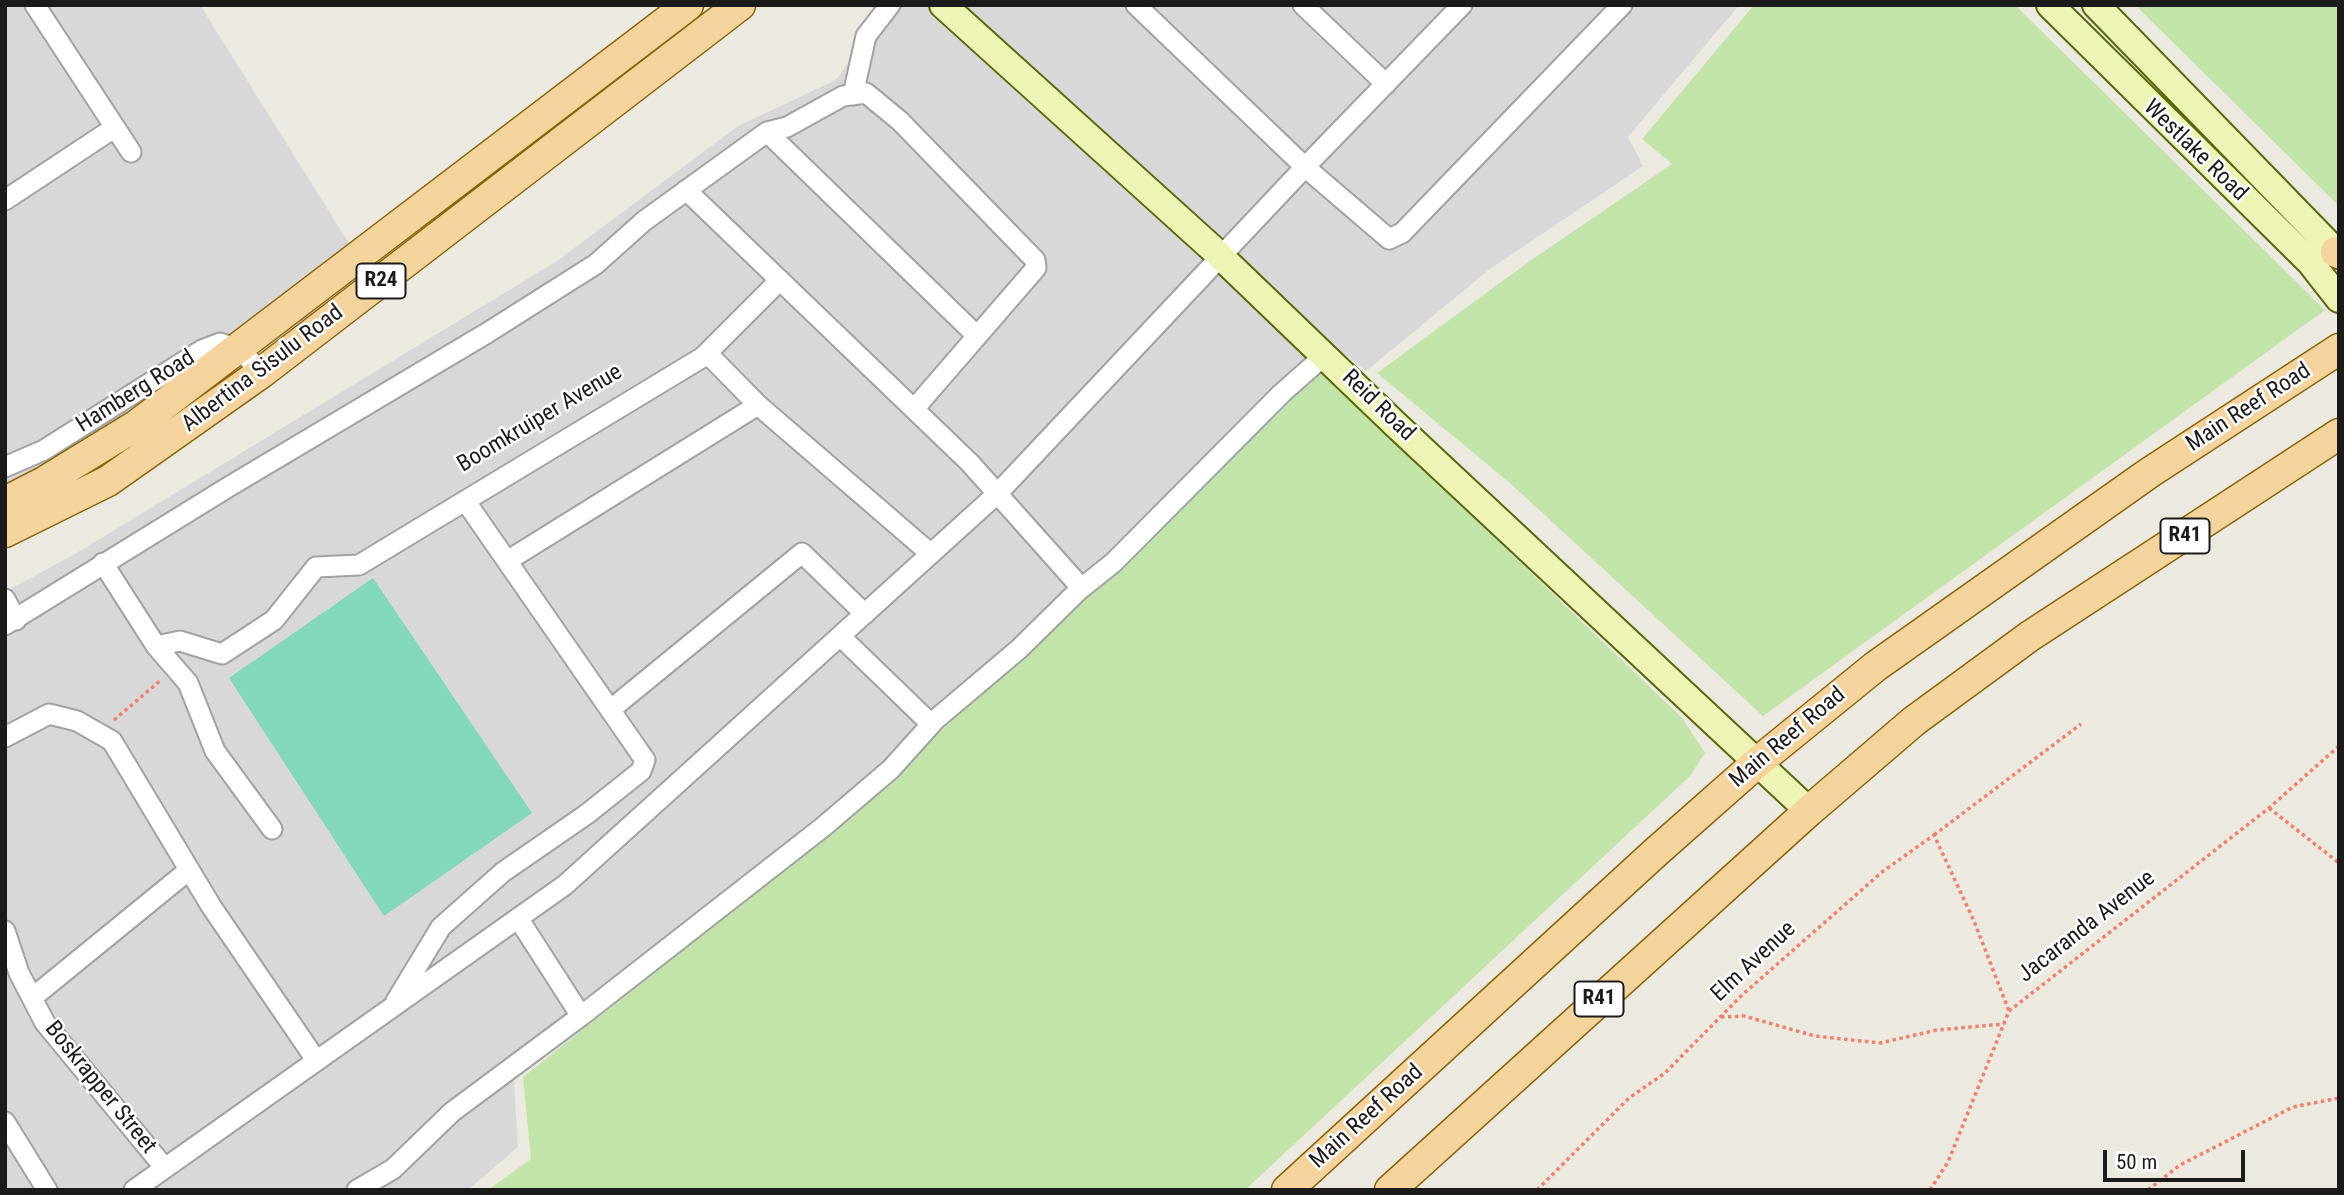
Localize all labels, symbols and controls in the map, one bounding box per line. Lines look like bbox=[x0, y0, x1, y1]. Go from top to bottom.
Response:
street label: Westlake Road bbox=[2137, 95, 2253, 207]
road number: R24 bbox=[356, 264, 406, 298]
street label: Albertina Sisulu Road bbox=[177, 299, 349, 439]
street label: Hamberg Road bbox=[72, 345, 200, 439]
street label: Main Reef Road bbox=[2182, 358, 2316, 458]
street label: Boomkruiper Avenue bbox=[453, 359, 627, 479]
street label: Reid Road bbox=[1336, 364, 1420, 448]
road number: R41 bbox=[2160, 518, 2210, 554]
street label: Main Reef Road bbox=[1725, 682, 1851, 794]
street label: Jacaranda Avenue bbox=[2013, 865, 2161, 989]
street label: Elm Avenue bbox=[1706, 916, 1802, 1008]
road number: R41 bbox=[1574, 982, 1624, 1016]
street label: Boskrapper Street bbox=[38, 1016, 162, 1160]
street label: Main Reef Road bbox=[1305, 1059, 1429, 1175]
scale bar bbox=[2106, 1136, 2248, 1180]
text: 50 m bbox=[2116, 1150, 2157, 1174]

